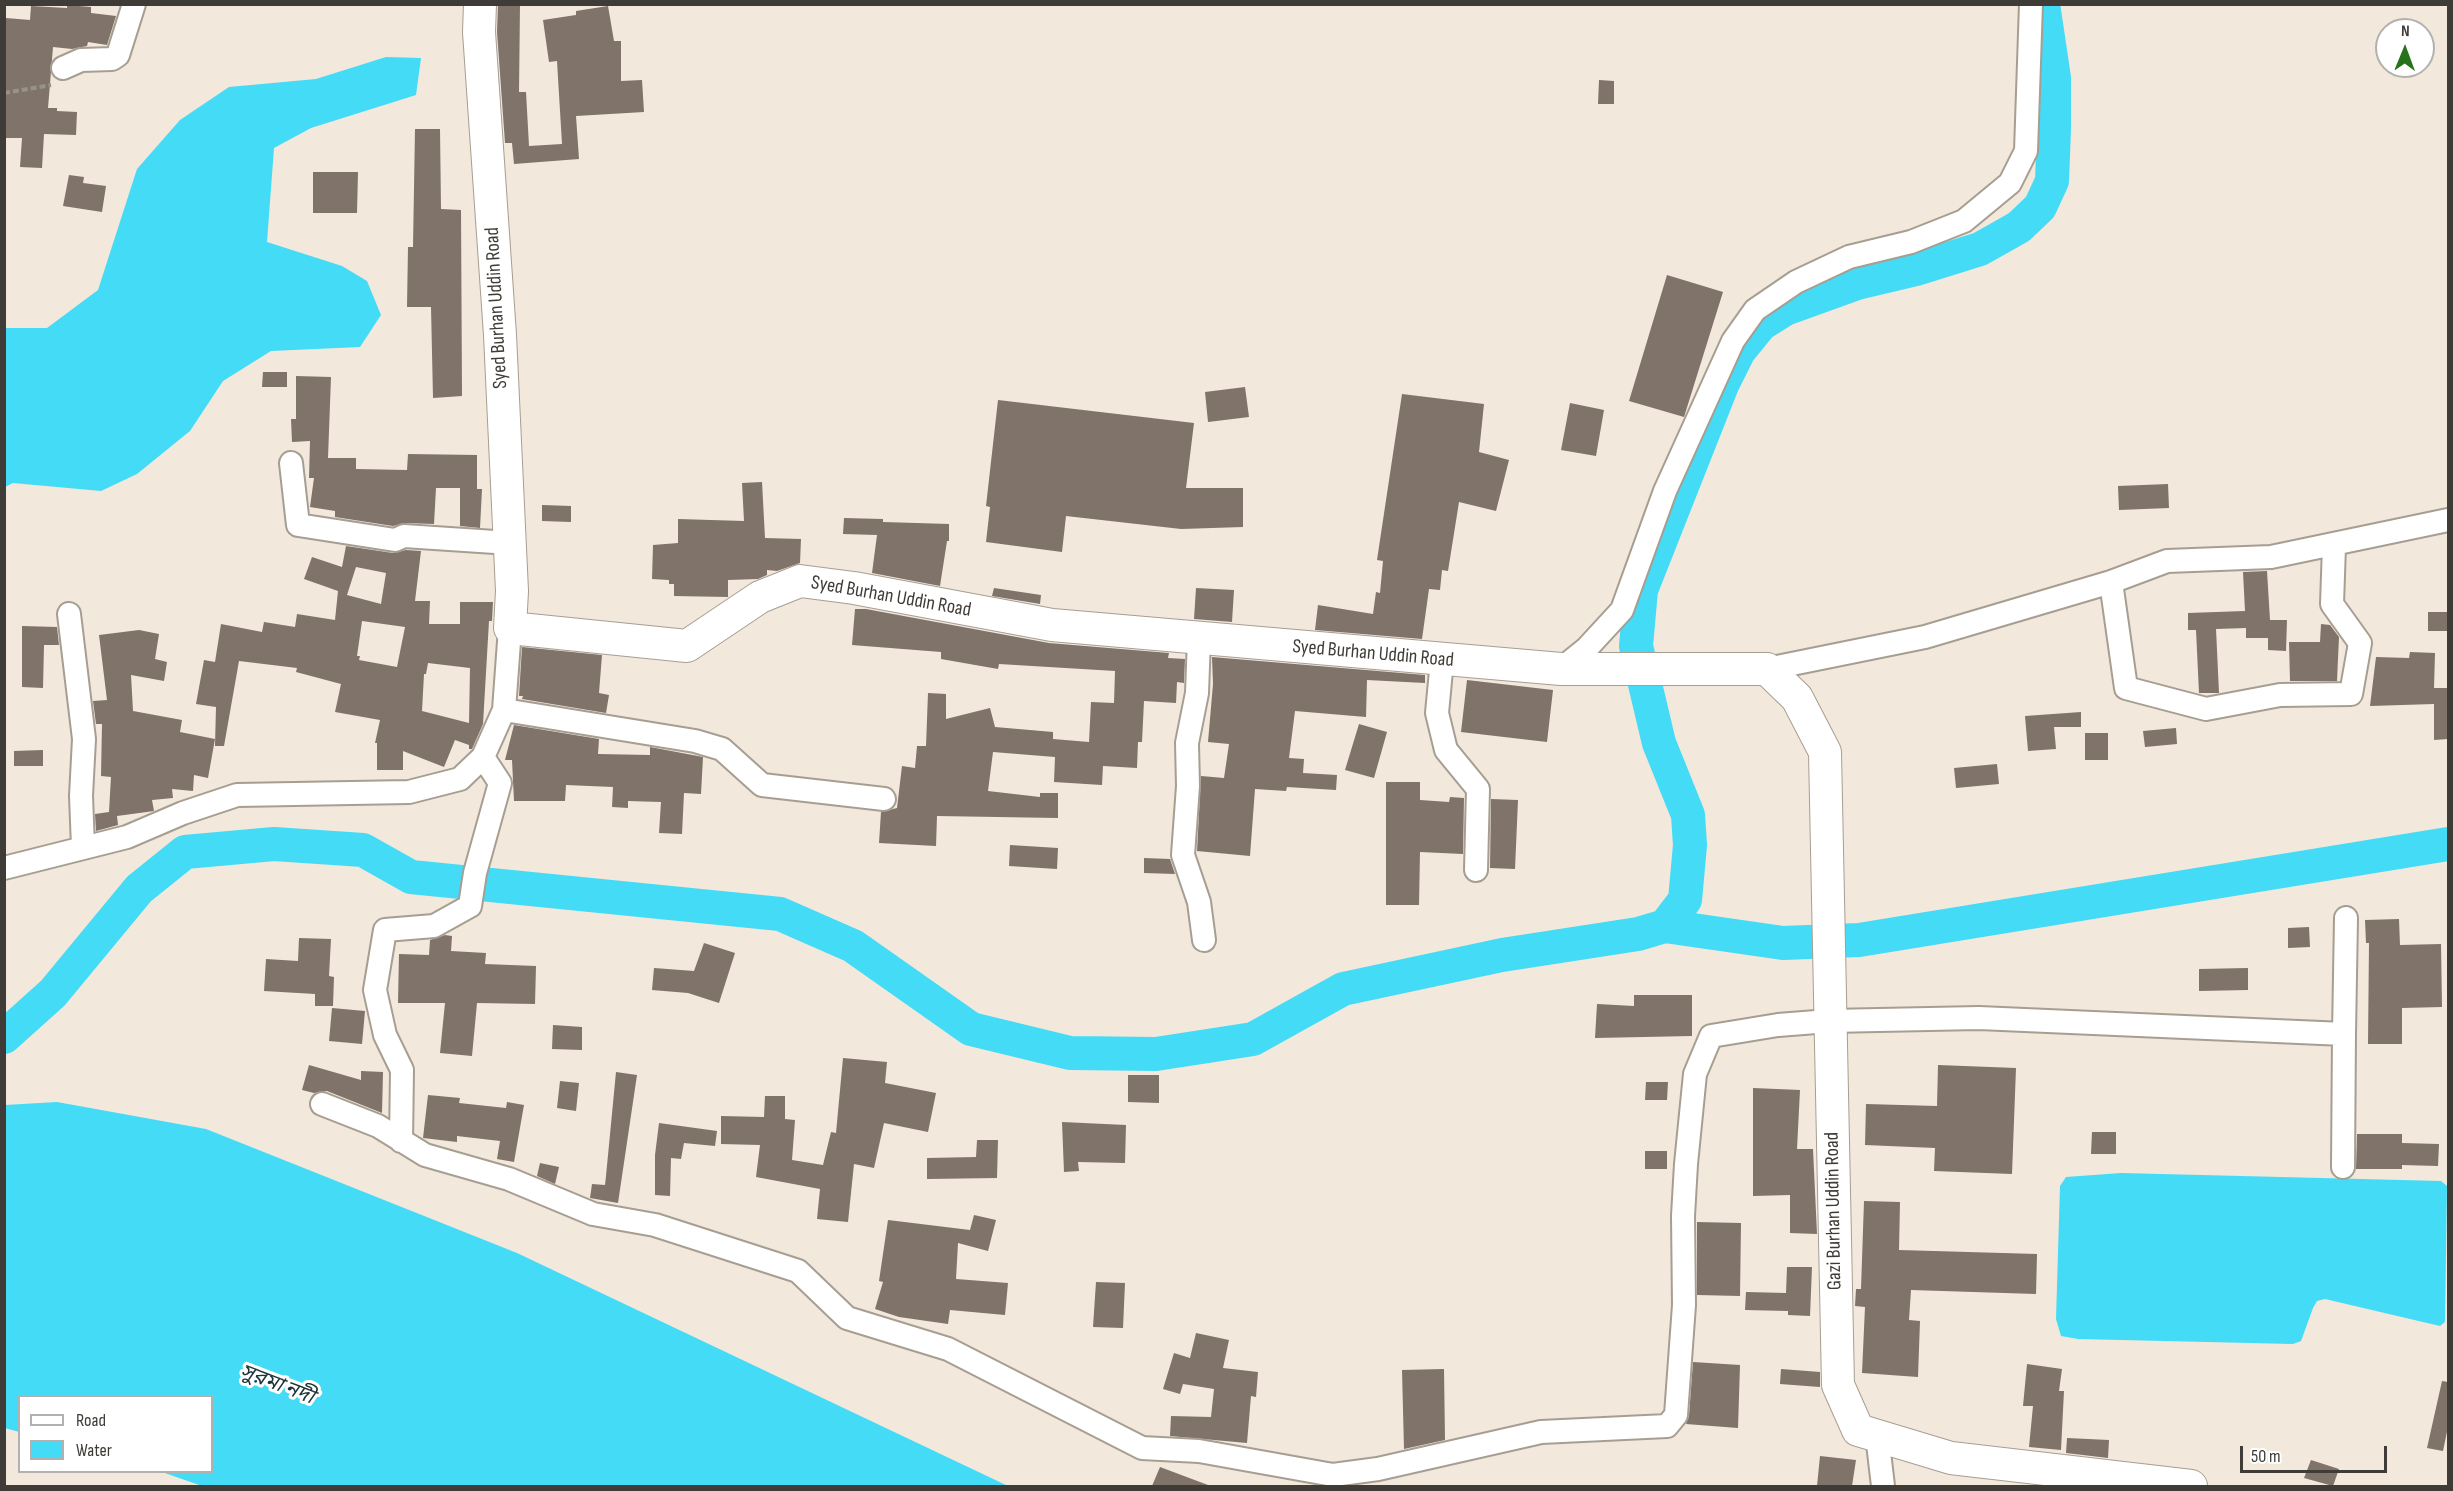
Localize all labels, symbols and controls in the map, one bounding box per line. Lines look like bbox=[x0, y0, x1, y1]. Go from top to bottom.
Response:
north arrow bbox=[2375, 18, 2435, 78]
text: N bbox=[2401, 22, 2410, 41]
street label: Syed Burhan Uddin Road bbox=[481, 226, 513, 390]
street label: Syed Burhan Uddin Road bbox=[809, 571, 973, 623]
street label: Syed Burhan Uddin Road bbox=[1291, 635, 1455, 673]
street label: Gazi Burhan Uddin Road bbox=[1821, 1132, 1847, 1290]
water label: সুরমা নদী bbox=[236, 1359, 318, 1411]
legend bbox=[18, 1395, 213, 1473]
text: Road bbox=[76, 1410, 106, 1431]
scale bar bbox=[2243, 1434, 2390, 1472]
text: Water bbox=[76, 1440, 112, 1461]
text: 50 m bbox=[2251, 1446, 2281, 1467]

